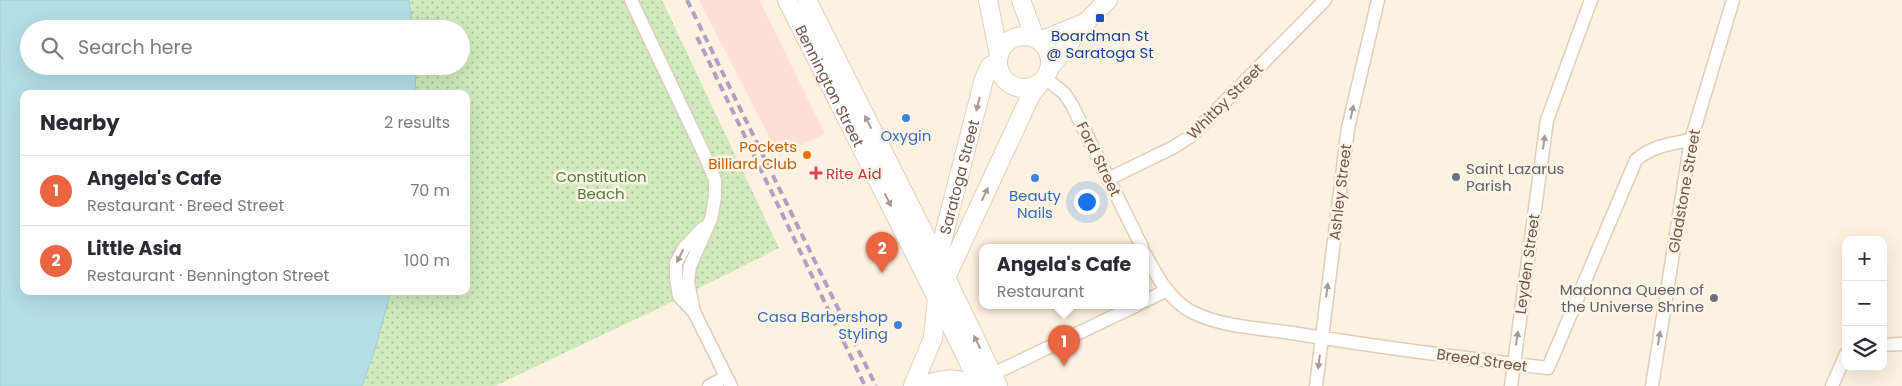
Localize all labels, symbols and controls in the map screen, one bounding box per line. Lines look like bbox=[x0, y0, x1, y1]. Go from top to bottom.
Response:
marker: Boardman St @ Saratoga St bbox=[1094, 12, 1106, 24]
search box bbox=[20, 20, 470, 75]
street label: Bennington Street bbox=[791, 21, 870, 150]
place label: Boardman St @ Saratoga St bbox=[1046, 25, 1154, 63]
icon: search bbox=[38, 34, 66, 62]
text: Search here bbox=[78, 34, 192, 61]
street label: Whitby Street bbox=[1182, 58, 1268, 144]
one-way arrow bbox=[974, 96, 982, 111]
one-way arrow bbox=[1348, 104, 1356, 119]
text: Nearby bbox=[40, 108, 120, 137]
text: 2 results bbox=[384, 111, 450, 134]
marker: Oxygin bbox=[900, 112, 912, 124]
one-way arrow bbox=[864, 115, 872, 129]
street label: Saratoga Street bbox=[934, 117, 984, 237]
street label: Ford Street bbox=[1072, 118, 1126, 200]
place label: Oxygin bbox=[881, 125, 931, 146]
street label: Gladstone Street bbox=[1663, 127, 1705, 255]
one-way arrow bbox=[1540, 134, 1548, 150]
place label: Pockets Billiard Club bbox=[708, 136, 797, 174]
street label: Ashley Street bbox=[1324, 143, 1356, 241]
marker: Pockets Billiard Club bbox=[801, 149, 813, 161]
place label: Saint Lazarus Parish bbox=[1466, 158, 1564, 196]
place label: Rite Aid bbox=[826, 163, 882, 184]
text: Angela's Cafe bbox=[87, 165, 222, 192]
park label: Constitution Beach bbox=[555, 166, 647, 204]
marker: Rite Aid bbox=[810, 167, 822, 179]
marker: Saint Lazarus Parish bbox=[1450, 171, 1462, 183]
marker: Beauty Nails bbox=[1029, 172, 1041, 184]
text: 1 bbox=[53, 179, 59, 202]
text: 70 m bbox=[410, 179, 450, 202]
place label: Beauty Nails bbox=[1009, 185, 1062, 223]
one-way arrow bbox=[981, 187, 989, 201]
your location bbox=[1074, 189, 1100, 215]
one-way arrow bbox=[884, 193, 892, 207]
text: Restaurant · Breed Street bbox=[87, 194, 284, 217]
street label: Leyden Street bbox=[1510, 212, 1544, 316]
pin: 2 bbox=[866, 232, 898, 273]
text: Little Asia bbox=[87, 235, 182, 262]
map controls bbox=[1842, 236, 1887, 371]
button: + bbox=[1842, 236, 1887, 281]
popup bbox=[979, 244, 1149, 309]
text: 2 bbox=[51, 249, 61, 272]
text: 100 m bbox=[404, 249, 450, 272]
one-way arrow bbox=[676, 249, 684, 264]
text: Angela's Cafe bbox=[997, 251, 1131, 278]
text: Restaurant · Bennington Street bbox=[87, 264, 329, 287]
place label: Madonna Queen of the Universe Shrine bbox=[1560, 279, 1704, 317]
text: Restaurant bbox=[997, 280, 1084, 303]
one-way arrow bbox=[1323, 281, 1331, 297]
button: − bbox=[1842, 281, 1887, 326]
marker: Madonna Queen of the Universe Shrine bbox=[1708, 292, 1720, 304]
place label: Casa Barbershop Styling bbox=[757, 306, 888, 344]
marker: Casa Barbershop Styling bbox=[892, 319, 904, 331]
pin: 1 bbox=[1048, 325, 1080, 366]
button: layers bbox=[1842, 326, 1887, 371]
one-way arrow bbox=[1513, 329, 1521, 345]
one-way arrow bbox=[1655, 329, 1663, 345]
one-way arrow bbox=[973, 335, 981, 349]
street label: Breed Street bbox=[1435, 343, 1529, 377]
one-way arrow bbox=[1314, 354, 1322, 370]

